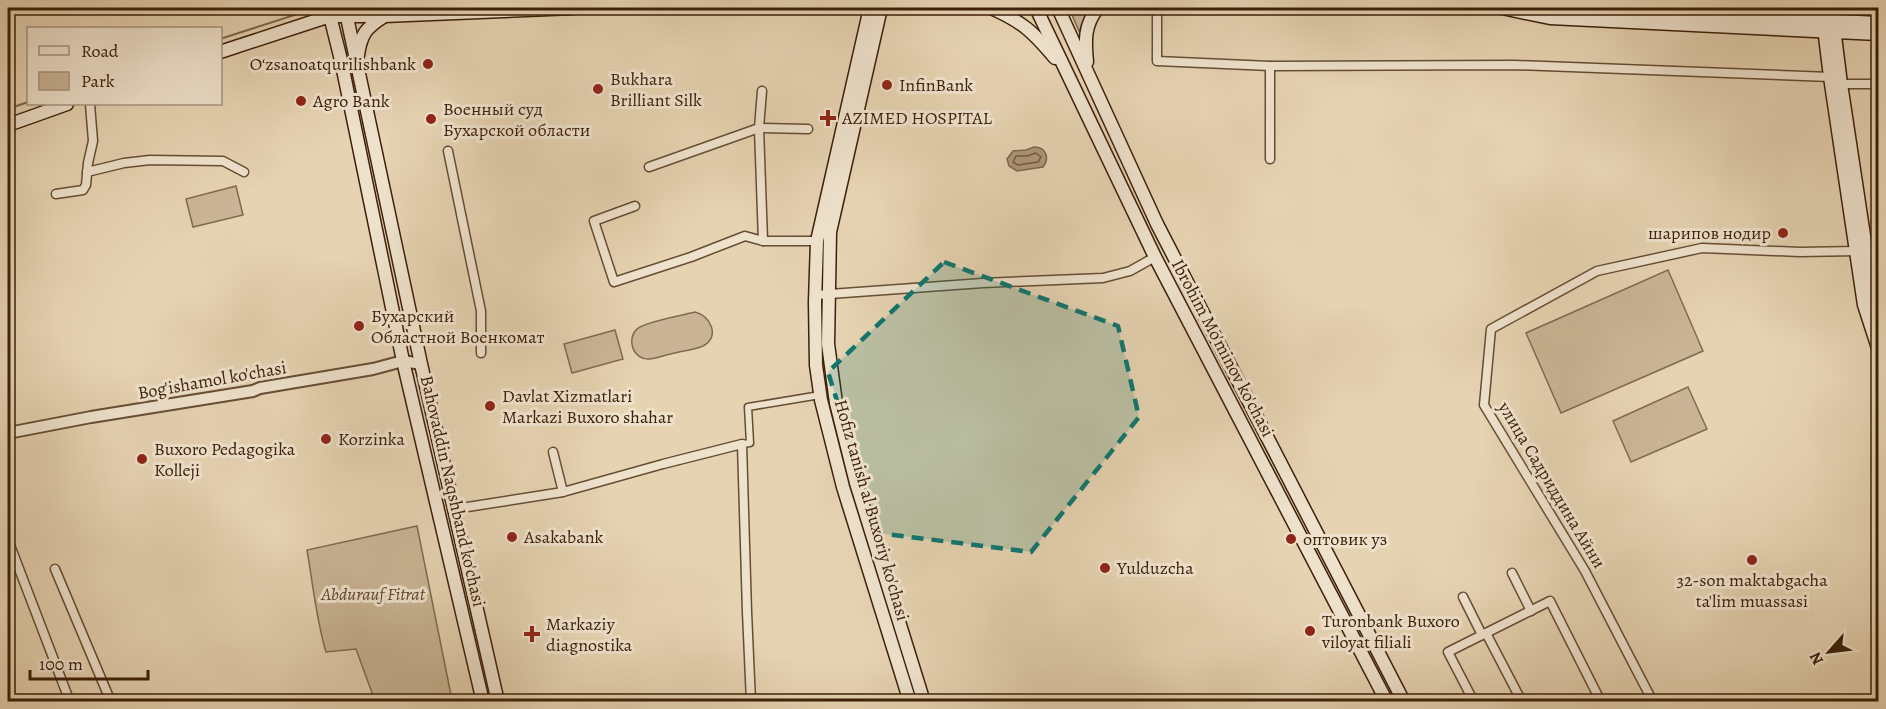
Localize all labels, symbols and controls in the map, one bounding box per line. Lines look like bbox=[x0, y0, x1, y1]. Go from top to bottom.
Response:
legend bbox=[27, 27, 222, 105]
text: Road bbox=[81, 39, 119, 63]
place label: Oʻzsanoatqurilishbank bbox=[250, 52, 416, 76]
marker: Oʻzsanoatqurilishbank bbox=[421, 57, 435, 71]
place label: Bukhara Brilliant Silk bbox=[610, 67, 702, 112]
text: Park bbox=[81, 69, 115, 93]
place label: InfinBank bbox=[899, 73, 973, 97]
marker: InfinBank bbox=[880, 78, 894, 92]
marker: Bukhara Brilliant Silk bbox=[591, 82, 605, 96]
place label: Agro Bank bbox=[312, 89, 390, 113]
marker: Agro Bank bbox=[294, 94, 308, 108]
place label: Военный суд Бухарской области bbox=[443, 97, 590, 142]
place label: AZIMED HOSPITAL bbox=[841, 106, 993, 130]
marker: AZIMED HOSPITAL bbox=[819, 109, 837, 127]
marker: Военный суд Бухарской области bbox=[424, 112, 438, 126]
place label: шарипов нодир bbox=[1648, 221, 1771, 245]
marker: шарипов нодир bbox=[1776, 226, 1790, 240]
street label: Ibrohim Mo'minov ko'chasi bbox=[1166, 255, 1280, 441]
place label: Бухарский Областной Военкомат bbox=[371, 304, 544, 349]
marker: Бухарский Областной Военкомат bbox=[352, 319, 366, 333]
street label: Bog'ishamol ko'chasi bbox=[136, 355, 288, 405]
street label: Bahovaddin Naqshband ko'chasi bbox=[415, 373, 491, 609]
place label: Davlat Xizmatlari Markazi Buxoro shahar bbox=[502, 384, 673, 429]
street label: Hofiz tanish al Buxoriy ko'chasi bbox=[829, 396, 915, 624]
street label: улица Садриддина Айни bbox=[1492, 396, 1611, 573]
marker: Davlat Xizmatlari Markazi Buxoro shahar bbox=[483, 399, 497, 413]
place label: Korzinka bbox=[338, 427, 405, 451]
marker: Korzinka bbox=[319, 432, 333, 446]
place label: Buxoro Pedagogika Kolleji bbox=[154, 437, 296, 482]
marker: Buxoro Pedagogika Kolleji bbox=[135, 452, 149, 466]
place label: Asakabank bbox=[523, 525, 604, 549]
place label: оптовик уз bbox=[1303, 527, 1387, 551]
marker: Asakabank bbox=[505, 530, 519, 544]
marker: оптовик уз bbox=[1284, 532, 1298, 546]
marker: 32-son maktabgacha ta'lim muassasi bbox=[1745, 553, 1759, 567]
place label: Yulduzcha bbox=[1116, 556, 1194, 580]
marker: Yulduzcha bbox=[1098, 561, 1112, 575]
place label: 32-son maktabgacha ta'lim muassasi bbox=[1676, 568, 1828, 613]
park label: Abdurauf Fitrat bbox=[320, 582, 426, 606]
place label: Turonbank Buxoro viloyat filiali bbox=[1321, 609, 1460, 654]
place label: Markaziy diagnostika bbox=[546, 612, 633, 657]
north arrow bbox=[1799, 622, 1859, 682]
marker: Turonbank Buxoro viloyat filiali bbox=[1303, 624, 1317, 638]
marker: Markaziy diagnostika bbox=[523, 625, 541, 643]
scale bar bbox=[30, 643, 148, 681]
text: N bbox=[1804, 648, 1829, 669]
text: 100 m bbox=[39, 652, 83, 676]

